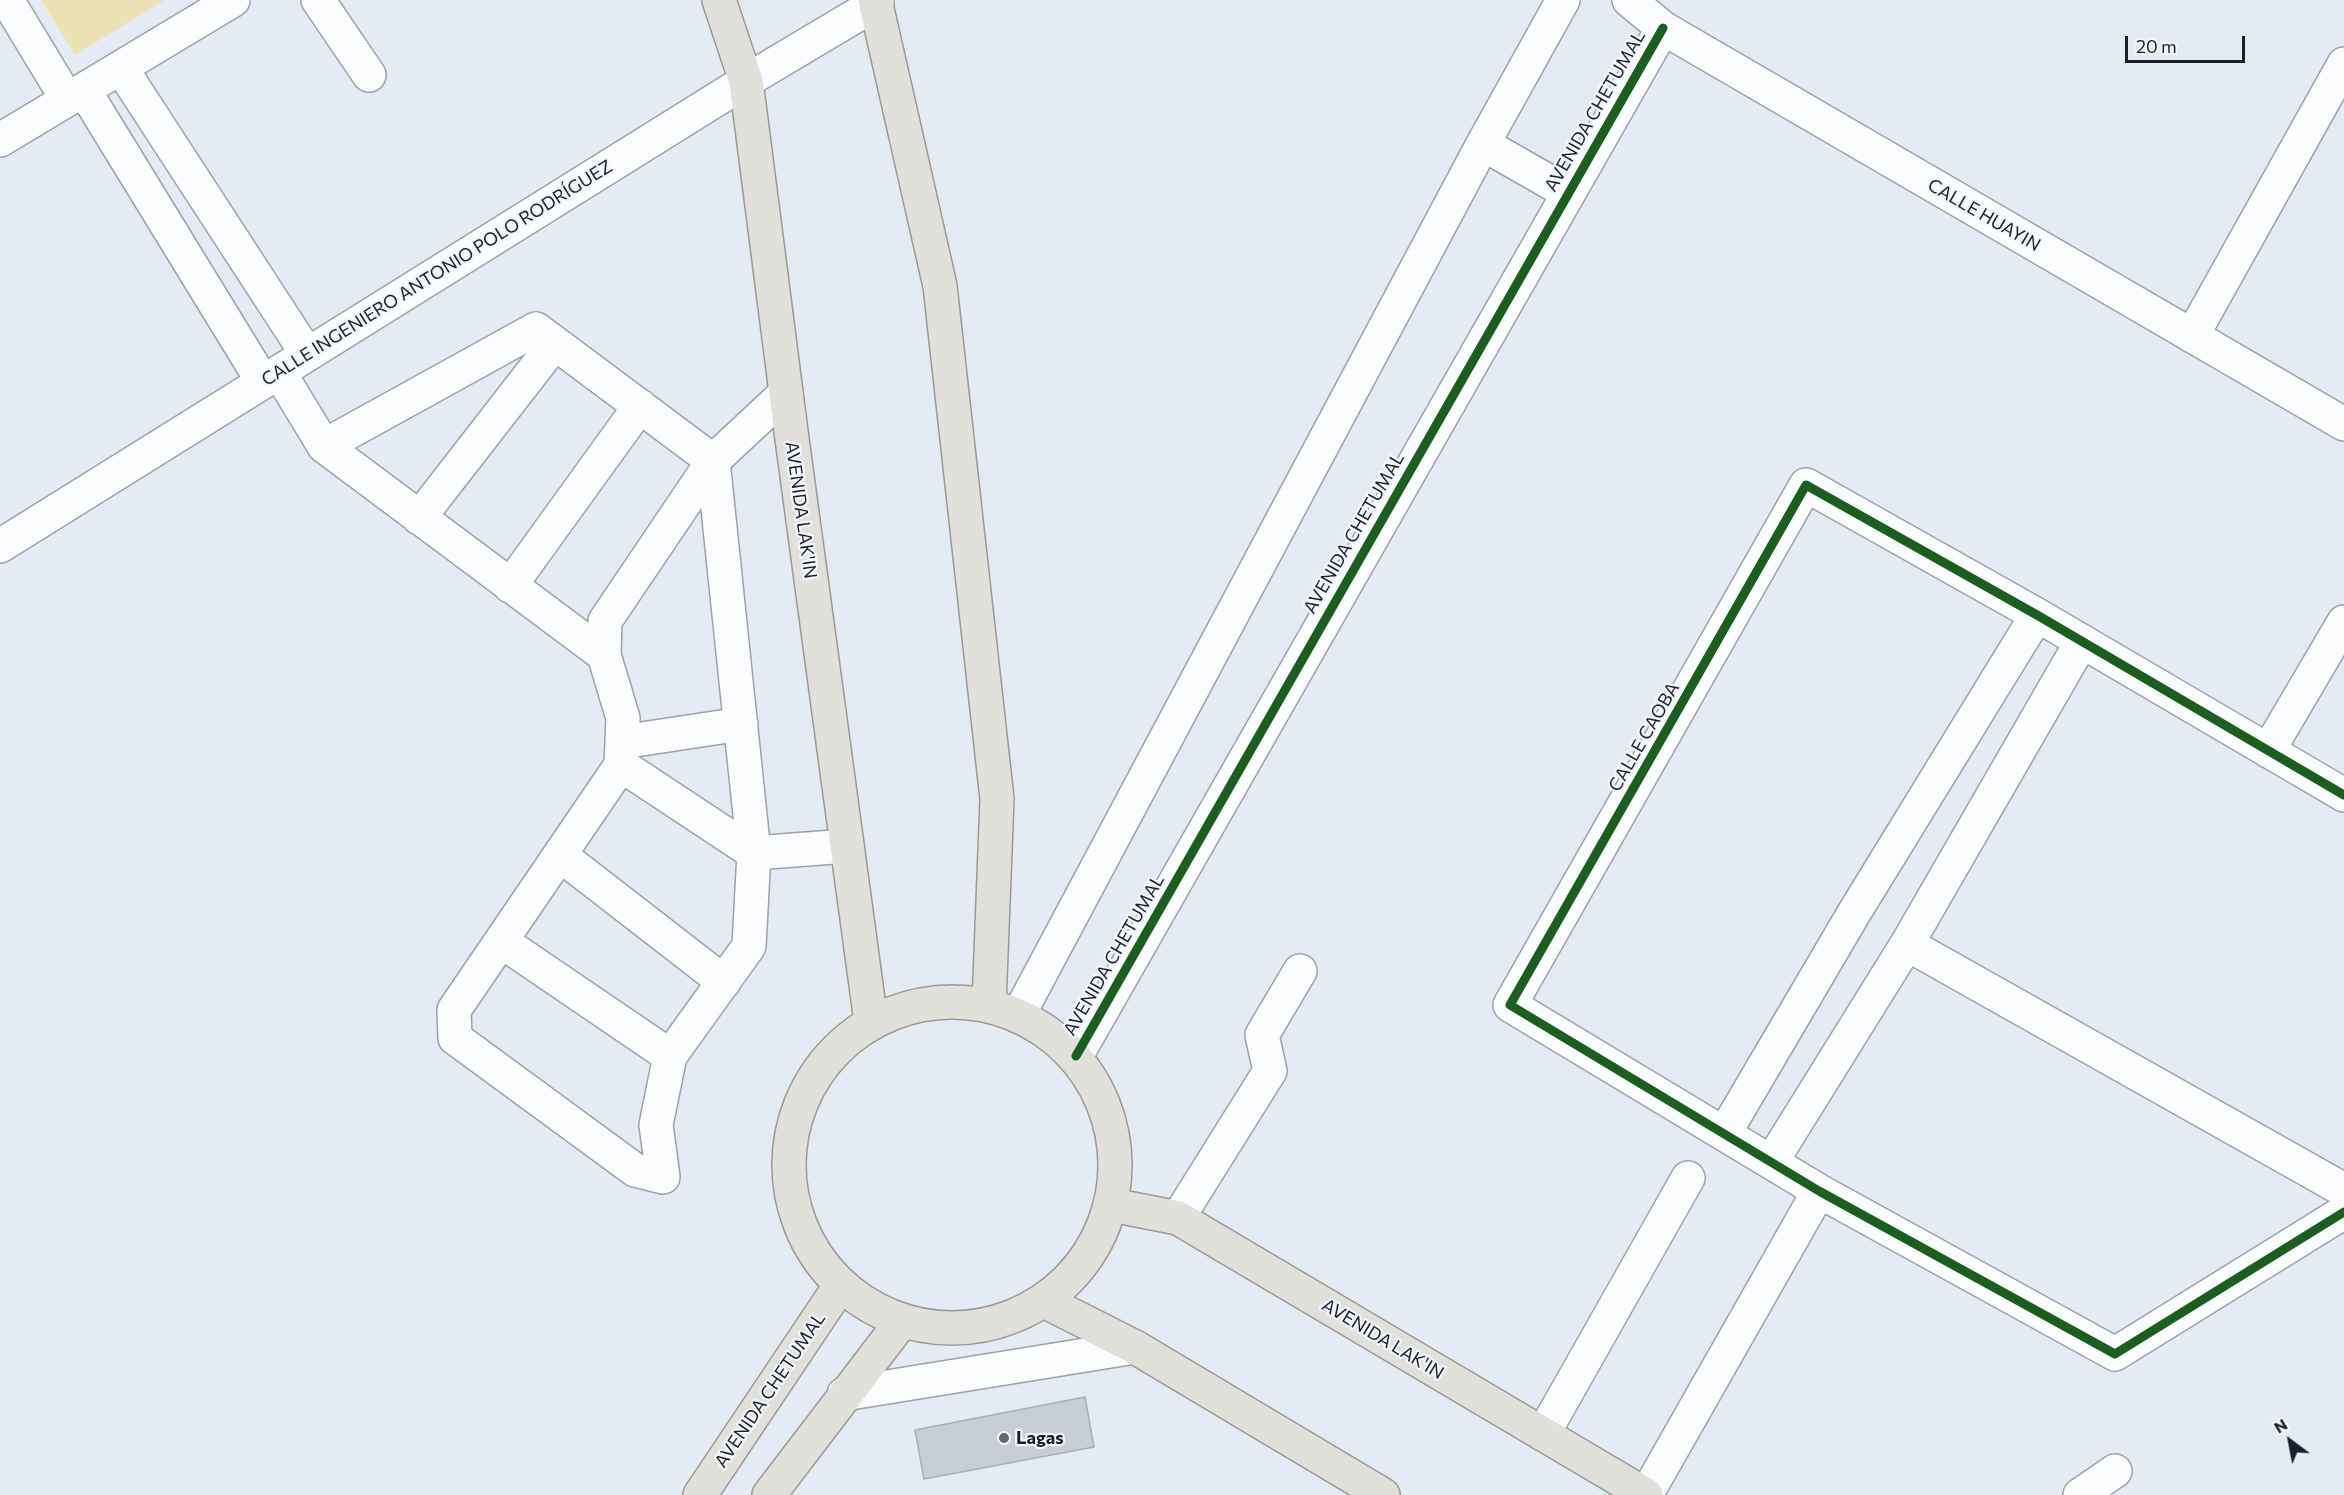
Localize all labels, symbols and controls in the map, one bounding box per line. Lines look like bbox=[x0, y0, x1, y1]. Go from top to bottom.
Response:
scale bar bbox=[2128, 24, 2248, 62]
street label: AVENIDA CHETUMAL bbox=[1540, 27, 1650, 195]
text: 20 m bbox=[2136, 35, 2177, 57]
street label: CALLE INGENIERO ANTONIO POLO RODRÍGUEZ bbox=[258, 155, 616, 391]
street label: CALLE HUAYIN bbox=[1924, 174, 2044, 256]
street label: AVENIDA LAK'IN bbox=[781, 440, 821, 580]
street label: AVENIDA CHETUMAL bbox=[1299, 449, 1409, 617]
street label: CALLE CAOBA bbox=[1604, 679, 1684, 795]
street label: AVENIDA CHETUMAL bbox=[1059, 871, 1169, 1039]
street label: AVENIDA LAK'IN bbox=[1318, 1294, 1448, 1384]
street label: AVENIDA CHETUMAL bbox=[710, 1308, 830, 1472]
north arrow bbox=[2260, 1411, 2320, 1471]
text: N bbox=[2270, 1414, 2290, 1437]
place label: Lagas bbox=[1016, 1427, 1064, 1449]
marker: Lagas bbox=[997, 1431, 1011, 1445]

